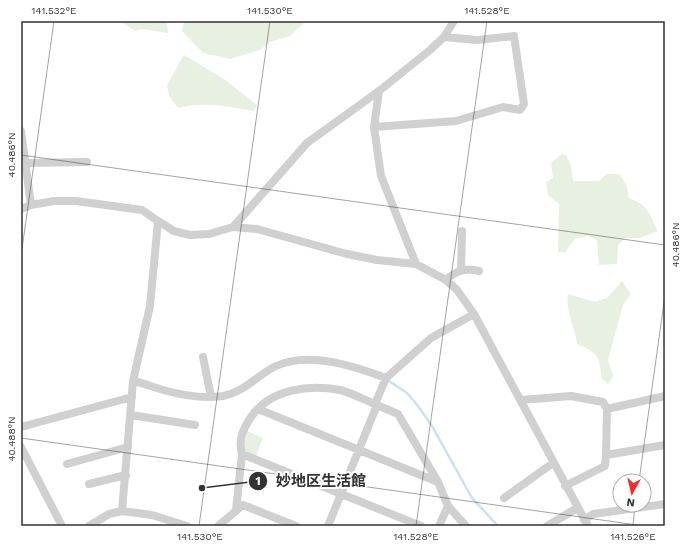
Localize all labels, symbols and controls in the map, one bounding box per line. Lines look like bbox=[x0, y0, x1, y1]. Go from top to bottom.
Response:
text: 141.532°E bbox=[32, 5, 76, 16]
text: 141.530°E bbox=[247, 5, 293, 16]
text: 141.528°E bbox=[464, 5, 510, 16]
text: 40.486°N bbox=[6, 133, 17, 177]
text: 40.486°N bbox=[670, 223, 681, 267]
text: 40.488°N bbox=[6, 416, 17, 462]
callout: 妙地区生活館 bbox=[248, 468, 374, 495]
text: 妙地区生活館 bbox=[276, 472, 366, 490]
north arrow bbox=[612, 473, 652, 513]
text: 1 bbox=[255, 474, 261, 488]
text: N bbox=[626, 495, 636, 509]
text: 141.530°E bbox=[177, 531, 223, 542]
text: 141.528°E bbox=[393, 531, 439, 542]
text: 141.526°E bbox=[610, 531, 656, 542]

